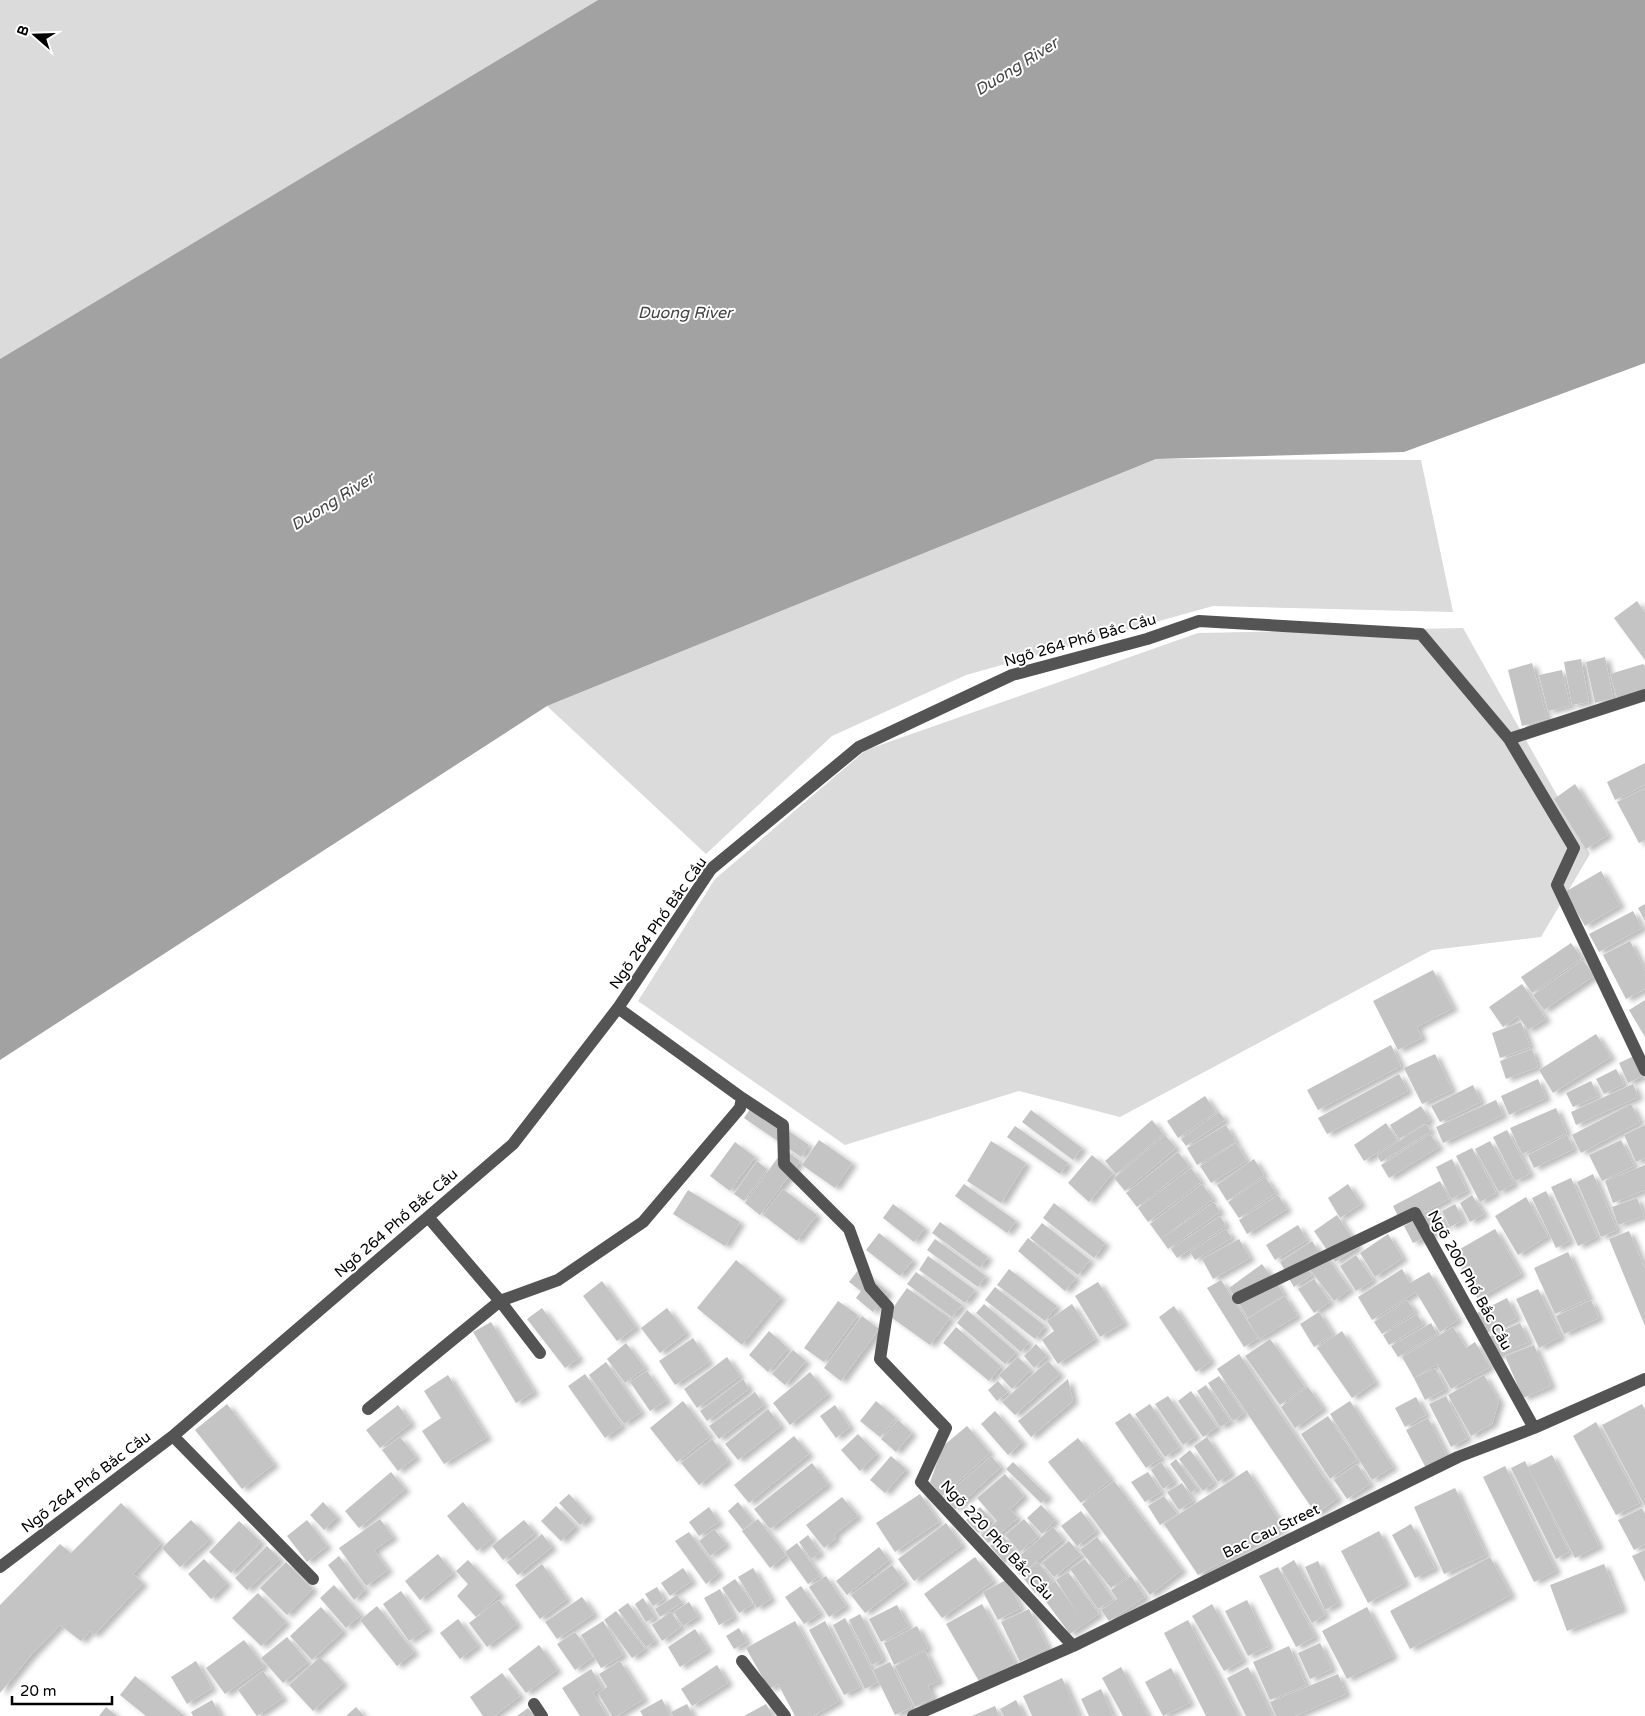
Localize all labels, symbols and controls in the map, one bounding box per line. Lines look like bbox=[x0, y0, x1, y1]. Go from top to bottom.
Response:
north arrow bbox=[10, 10, 60, 60]
text: B bbox=[14, 23, 33, 38]
water label: Duong River bbox=[971, 32, 1063, 100]
water label: Duong River bbox=[638, 303, 734, 323]
water label: Duong River bbox=[287, 467, 379, 535]
street label: Ngõ 264 Phố Bắc Cầu bbox=[1002, 610, 1158, 670]
street label: Ngõ 264 Phố Bắc Cầu bbox=[606, 853, 710, 993]
street label: Ngõ 264 Phố Bắc Cầu bbox=[331, 1165, 461, 1281]
street label: Ngõ 200 Phố Bắc Cầu bbox=[1424, 1207, 1516, 1353]
street label: Ngõ 264 Phố Bắc Cầu bbox=[18, 1427, 154, 1537]
street label: Ngõ 220 Phố Bắc Cầu bbox=[937, 1476, 1057, 1604]
street label: Bac Cau Street bbox=[1220, 1500, 1323, 1562]
scale bar bbox=[12, 1674, 112, 1706]
text: 20 m bbox=[20, 1682, 57, 1700]

